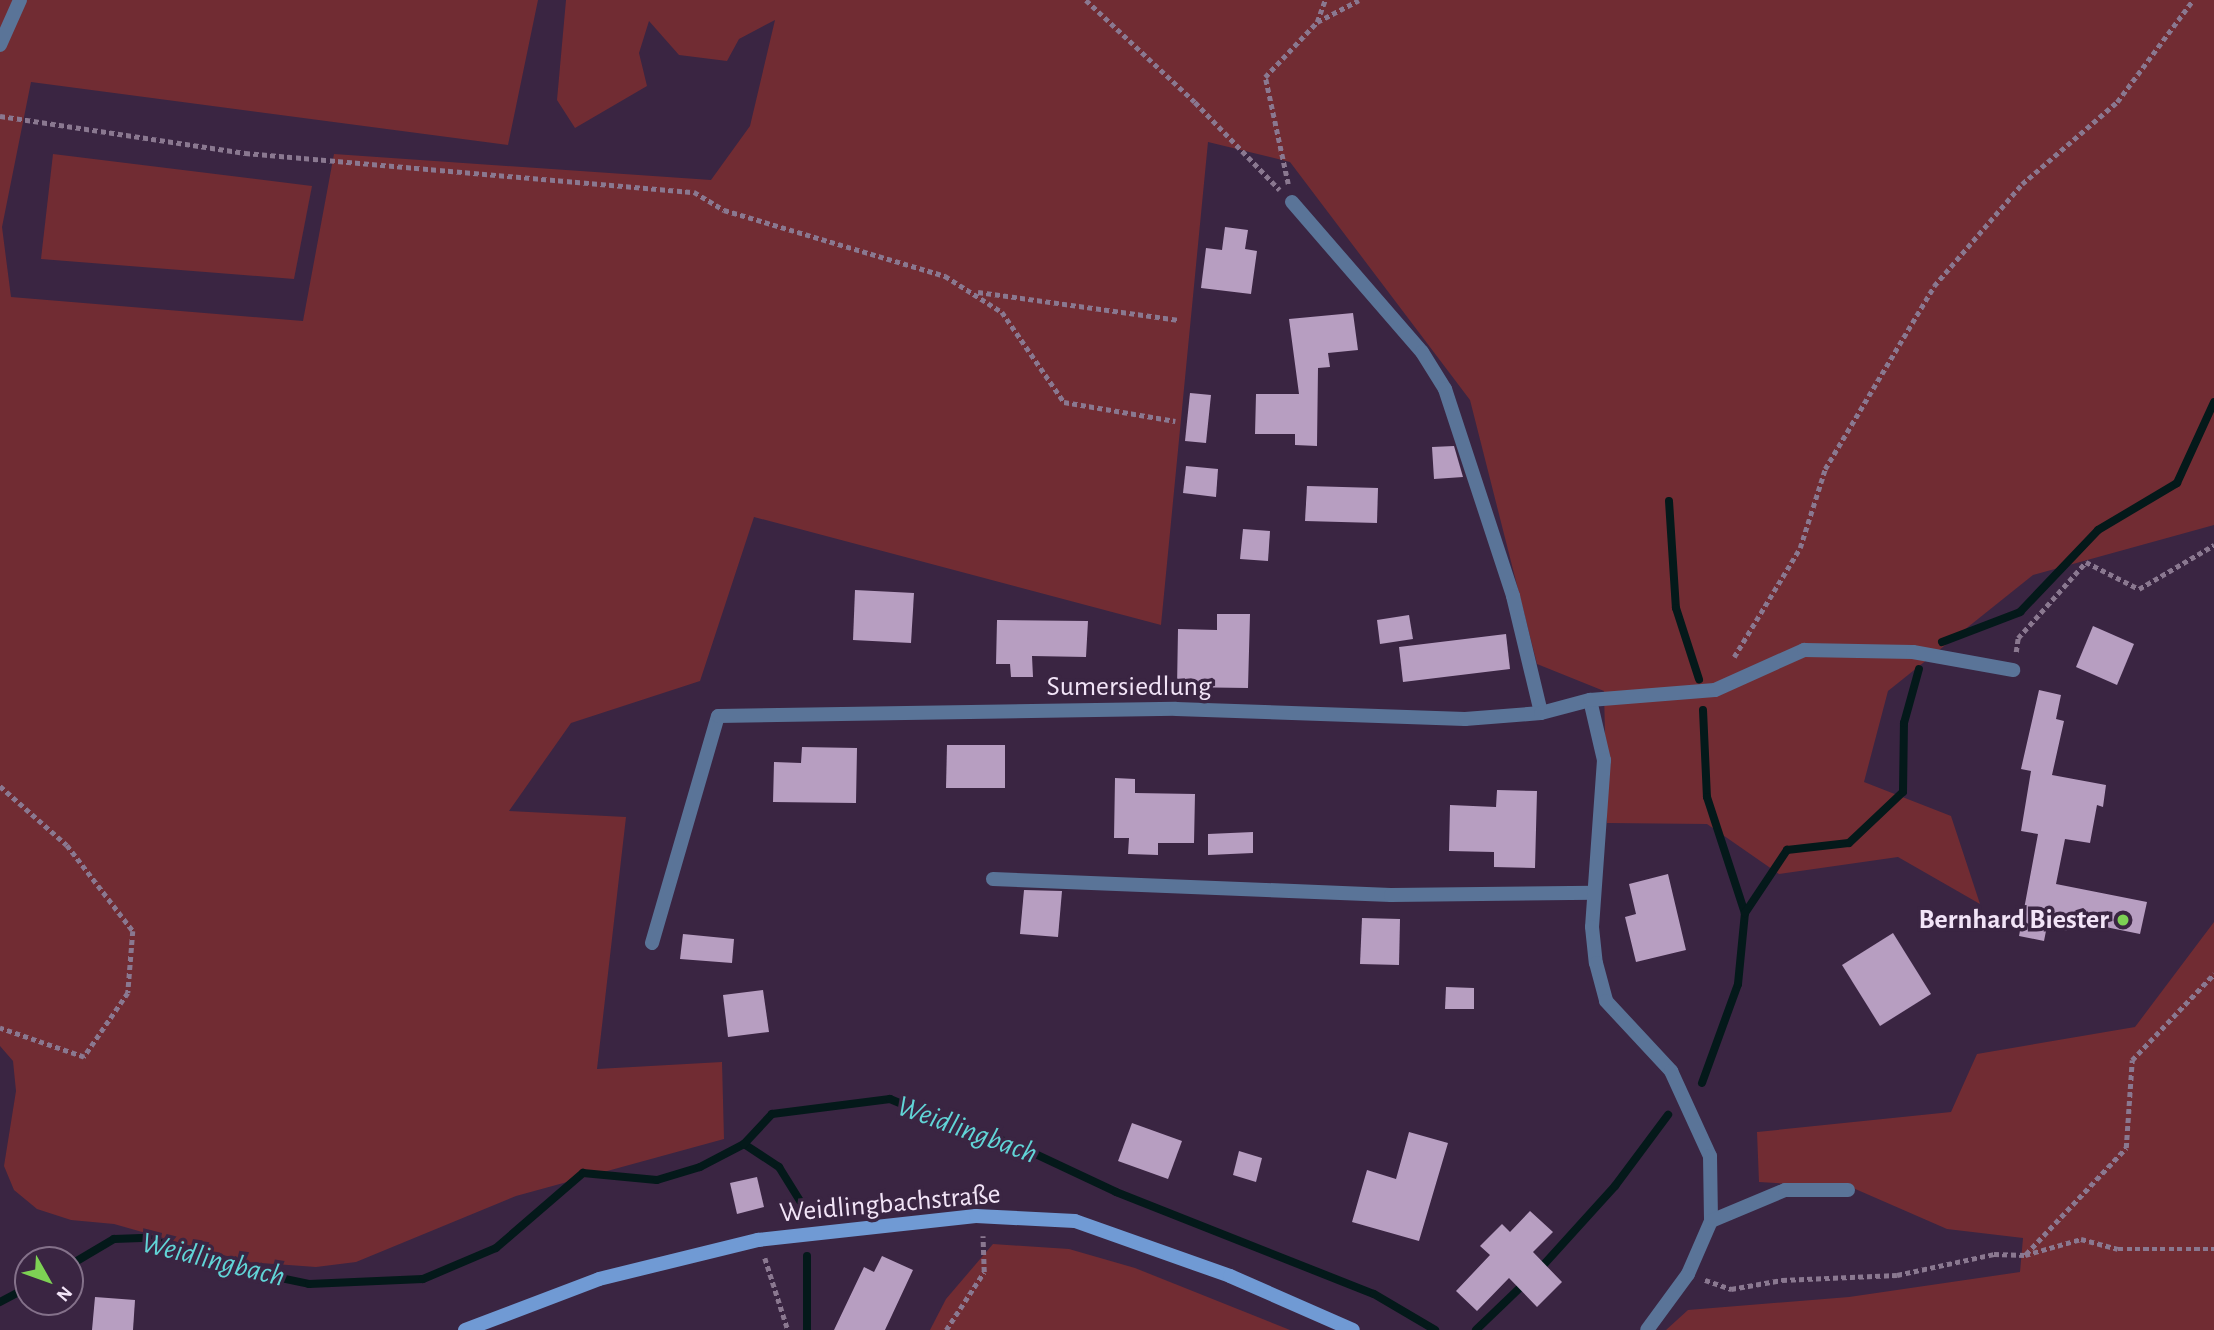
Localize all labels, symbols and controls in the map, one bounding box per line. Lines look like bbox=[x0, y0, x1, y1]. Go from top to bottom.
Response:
street label: Sumersiedlung bbox=[1046, 670, 1212, 704]
place label: Bernhard Biester bbox=[1919, 903, 2109, 937]
marker: Bernhard Biester bbox=[2115, 912, 2131, 928]
water label: Weidlingbach bbox=[892, 1088, 1042, 1172]
street label: Weidlingbachstraße bbox=[778, 1178, 1002, 1230]
water label: Weidlingbach bbox=[137, 1225, 289, 1295]
north arrow bbox=[14, 1246, 84, 1316]
text: N bbox=[52, 1282, 75, 1305]

